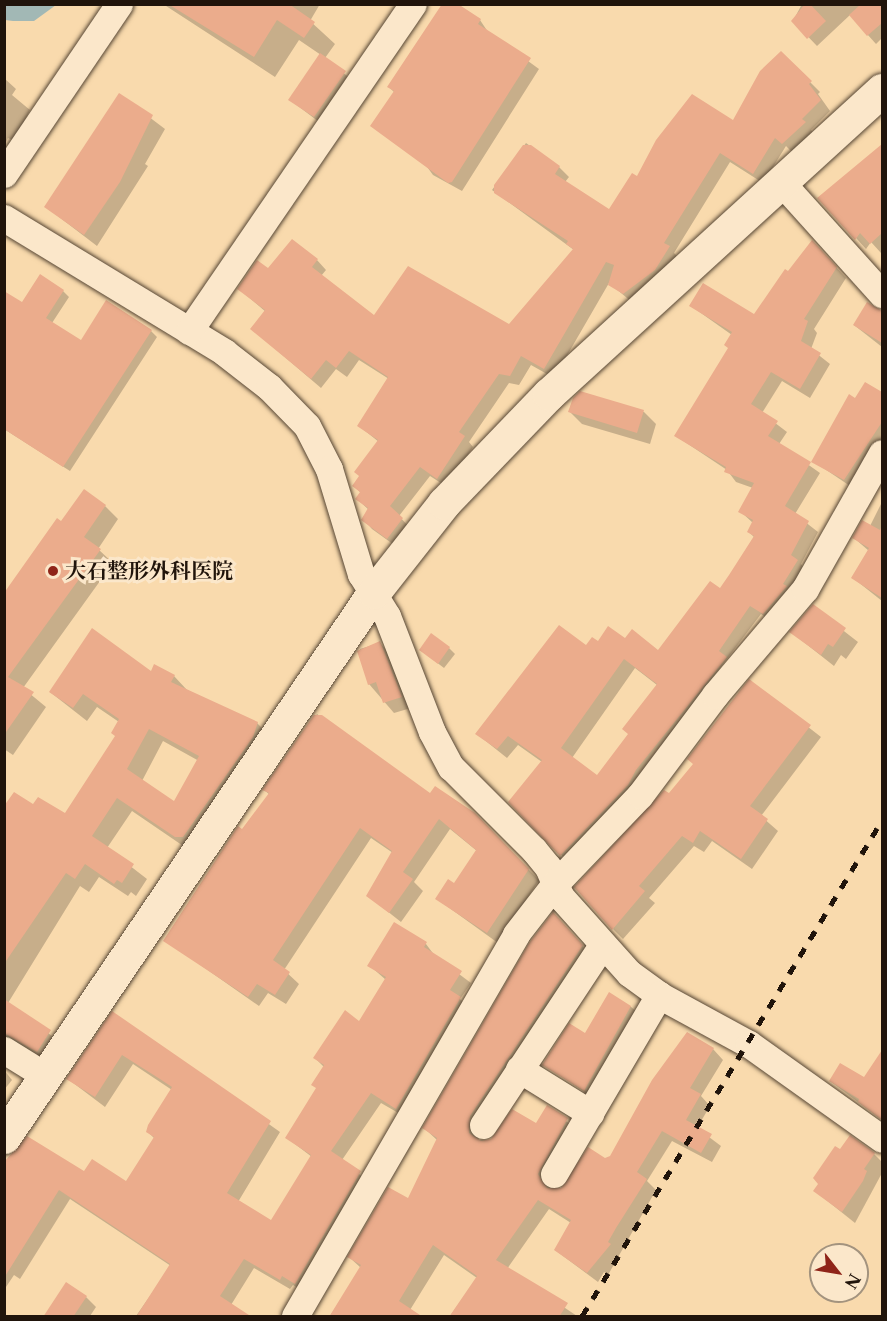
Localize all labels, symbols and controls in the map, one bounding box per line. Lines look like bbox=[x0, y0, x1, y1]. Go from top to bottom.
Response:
place label: 大石整形外科医院 bbox=[65, 558, 233, 584]
marker: 大石整形外科医院 bbox=[46, 564, 60, 578]
north arrow bbox=[809, 1243, 869, 1303]
text: N bbox=[841, 1270, 865, 1292]

